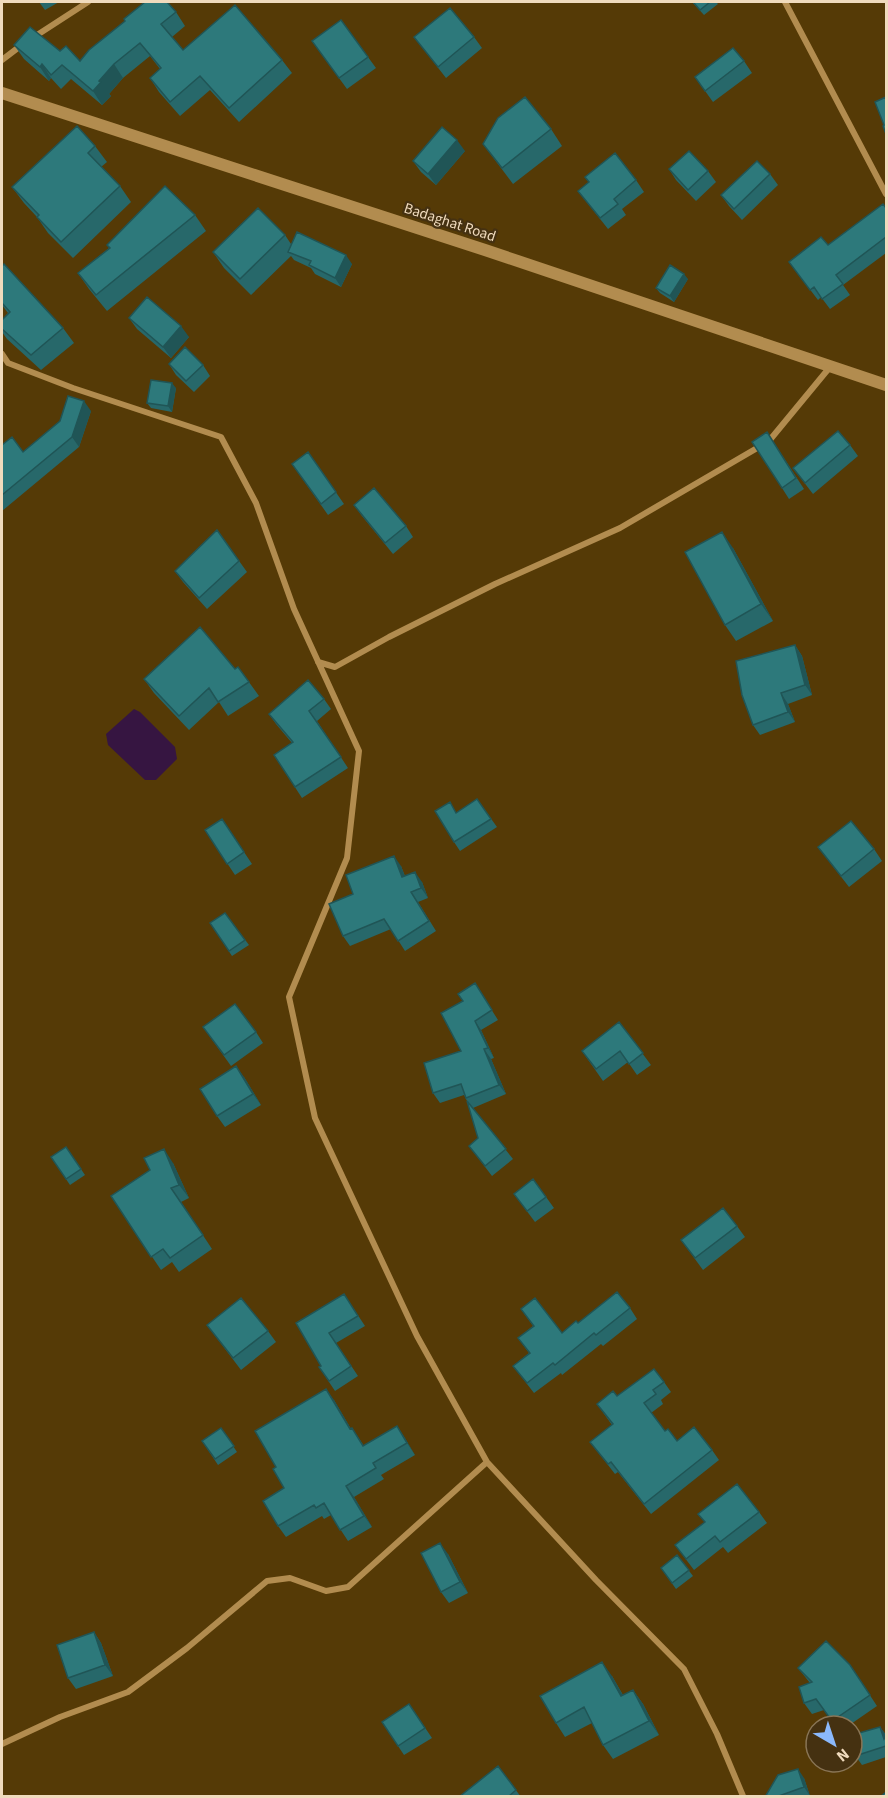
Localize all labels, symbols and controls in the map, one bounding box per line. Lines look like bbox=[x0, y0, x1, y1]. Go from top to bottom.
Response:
street label: Badaghat Road bbox=[401, 198, 499, 247]
north arrow bbox=[804, 1714, 864, 1774]
text: N bbox=[832, 1743, 854, 1767]

